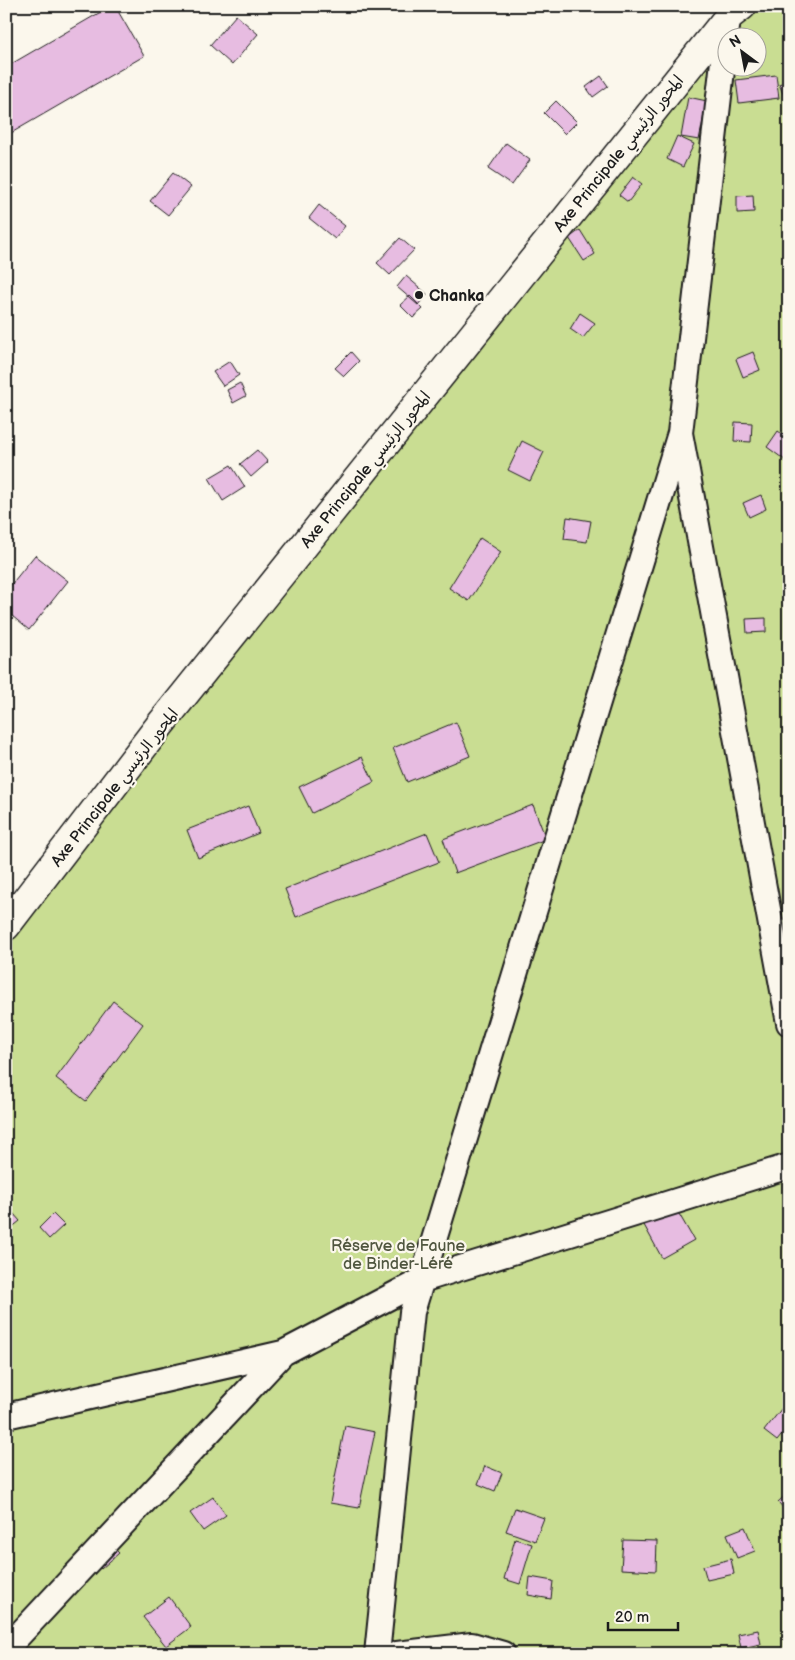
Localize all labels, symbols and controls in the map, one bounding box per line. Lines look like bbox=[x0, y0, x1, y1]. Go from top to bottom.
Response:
north arrow bbox=[718, 28, 768, 78]
text: N bbox=[726, 31, 744, 51]
street label: Axe Principale المحور الرئيسي bbox=[550, 72, 691, 239]
place label: Chanka bbox=[429, 287, 484, 306]
marker: Chanka bbox=[413, 289, 425, 301]
street label: Axe Principale المحور الرئيسي bbox=[297, 388, 438, 555]
street label: Axe Principale المحور الرئيسي bbox=[47, 705, 186, 873]
park label: Réserve de Faune de Binder-Léré bbox=[331, 1237, 466, 1274]
scale bar bbox=[608, 1600, 678, 1632]
text: 20 m bbox=[615, 1608, 649, 1627]

